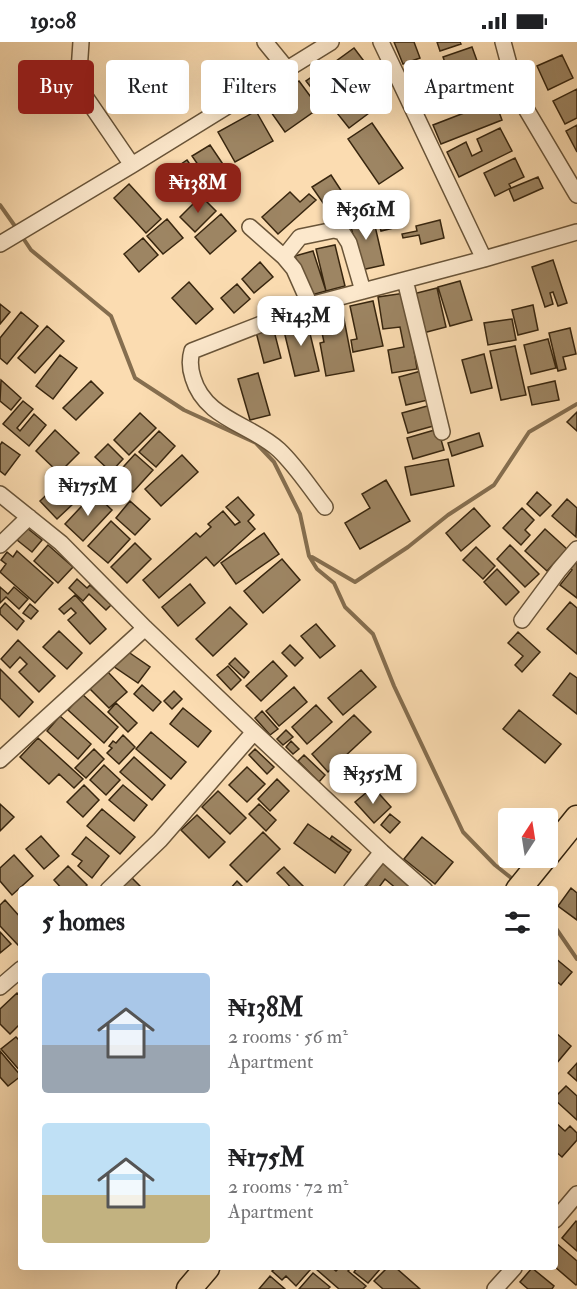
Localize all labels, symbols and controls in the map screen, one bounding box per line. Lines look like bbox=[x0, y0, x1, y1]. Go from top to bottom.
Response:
text: 19:08 bbox=[30, 7, 76, 35]
chip: Buy bbox=[18, 60, 94, 114]
chip: Rent bbox=[106, 60, 189, 114]
chip: Filters bbox=[201, 60, 298, 114]
chip: New bbox=[310, 60, 392, 114]
chip: Apartment bbox=[404, 60, 535, 114]
pin: ₦138M bbox=[156, 163, 240, 214]
text: ₦138M bbox=[169, 170, 227, 195]
pin: ₦361M bbox=[324, 190, 408, 241]
text: ₦361M bbox=[337, 197, 395, 222]
pin: ₦143M bbox=[259, 296, 343, 347]
text: ₦143M bbox=[271, 303, 331, 328]
pin: ₦175M bbox=[46, 466, 130, 517]
text: ₦175M bbox=[59, 473, 117, 498]
pin: ₦355M bbox=[331, 754, 415, 805]
text: ₦355M bbox=[343, 761, 403, 786]
north arrow bbox=[498, 808, 558, 868]
map controls bbox=[498, 808, 558, 868]
text: 5 homes bbox=[42, 906, 125, 938]
icon: filters bbox=[501, 906, 534, 939]
text: ₦138M bbox=[228, 992, 303, 1024]
icon: home bbox=[90, 997, 162, 1069]
text: 2 rooms · 56 m² bbox=[228, 1024, 348, 1049]
text: Apartment bbox=[228, 1049, 313, 1074]
text: ₦175M bbox=[228, 1142, 305, 1174]
icon: home bbox=[90, 1147, 162, 1219]
text: 2 rooms · 72 m² bbox=[228, 1174, 348, 1199]
text: Apartment bbox=[228, 1199, 313, 1224]

